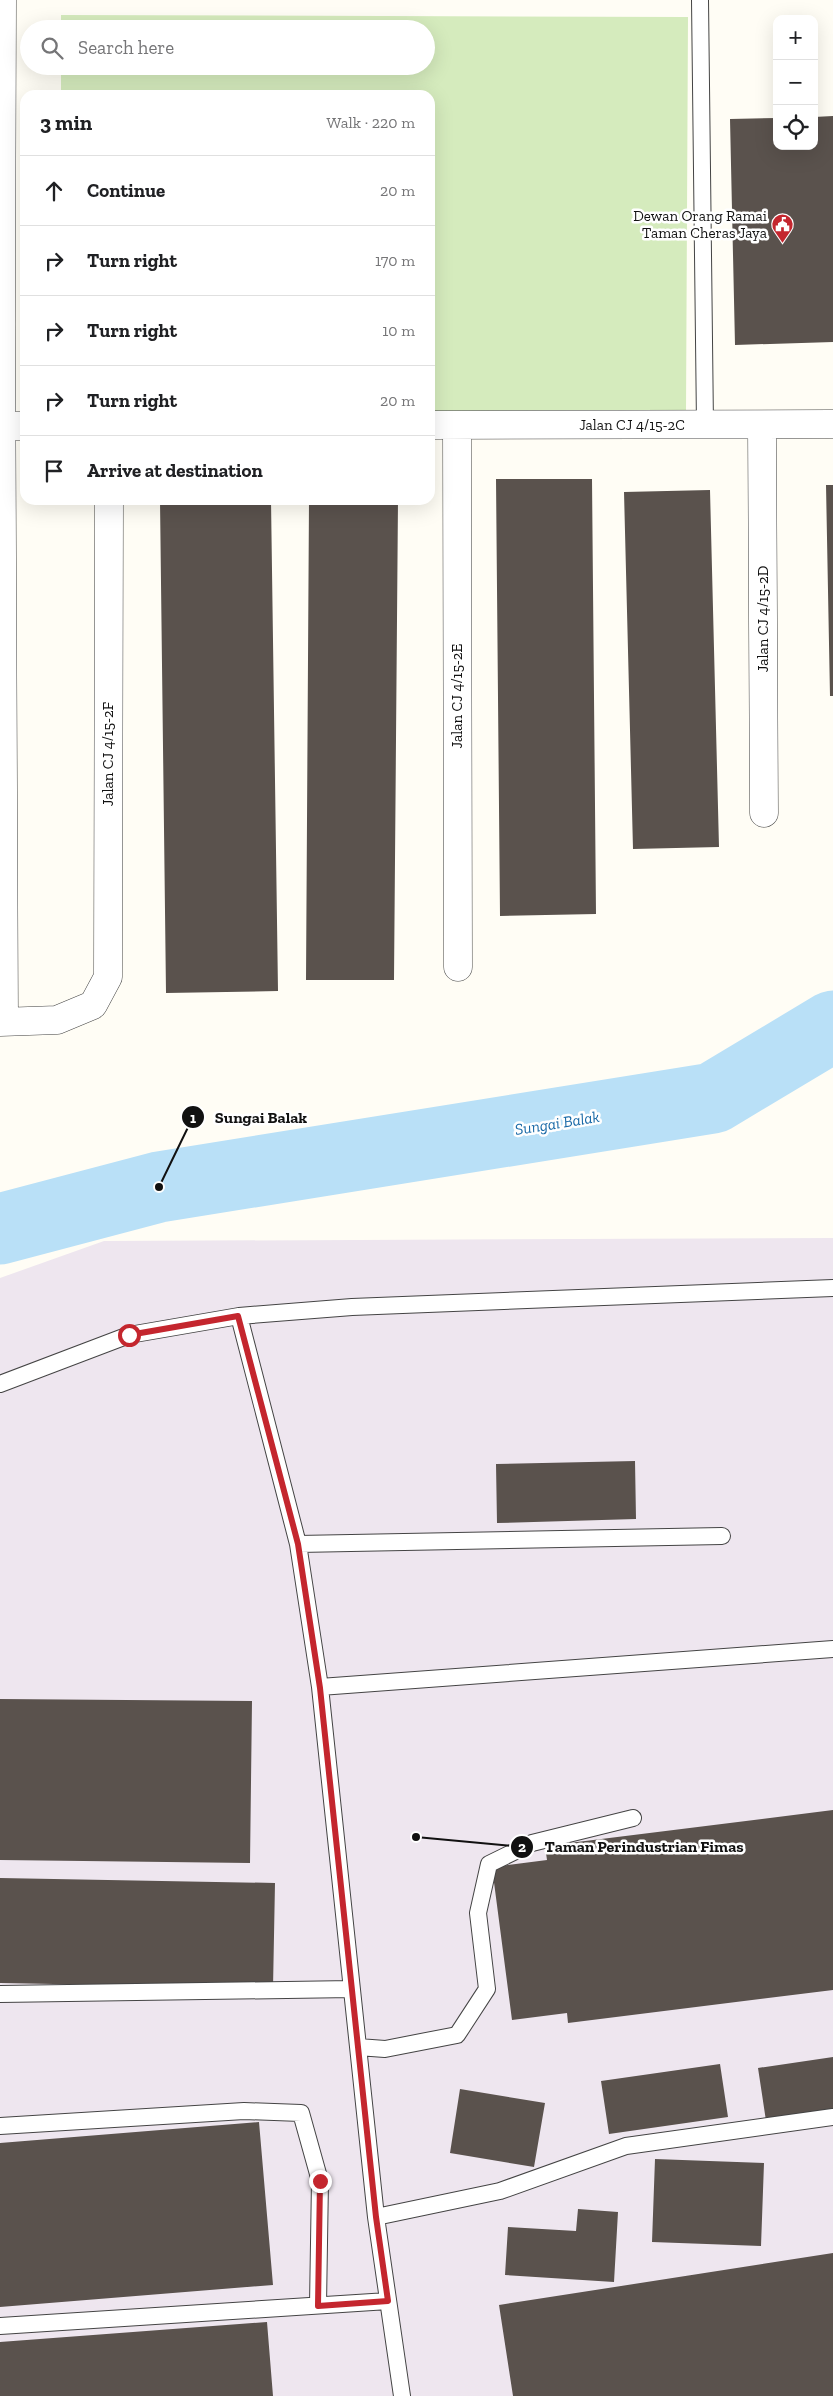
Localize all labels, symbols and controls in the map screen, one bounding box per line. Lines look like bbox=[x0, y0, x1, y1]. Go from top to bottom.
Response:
map controls bbox=[773, 15, 818, 150]
button: + bbox=[773, 15, 818, 60]
search box bbox=[20, 20, 435, 75]
icon: search bbox=[38, 34, 66, 62]
text: Search here bbox=[78, 36, 174, 59]
button: − bbox=[773, 60, 818, 105]
button: locate bbox=[773, 105, 818, 150]
text: 3 min bbox=[40, 110, 92, 135]
text: Walk · 220 m bbox=[327, 113, 415, 132]
icon: ahead bbox=[40, 177, 68, 205]
text: Continue bbox=[87, 179, 165, 202]
text: 20 m bbox=[380, 181, 415, 200]
place label: Dewan Orang Ramai Taman Cheras Jaya bbox=[633, 207, 767, 242]
public building icon: Dewan Orang Ramai Taman Cheras Jaya bbox=[771, 213, 795, 244]
icon: right bbox=[40, 247, 68, 275]
text: Turn right bbox=[87, 249, 177, 272]
text: 170 m bbox=[375, 251, 415, 270]
icon: right bbox=[40, 317, 68, 345]
text: Turn right bbox=[87, 319, 177, 342]
text: 10 m bbox=[382, 321, 415, 340]
icon: right bbox=[40, 387, 68, 415]
text: Turn right bbox=[87, 389, 177, 412]
text: 20 m bbox=[380, 391, 415, 410]
street label: Jalan CJ 4/15-2C bbox=[579, 416, 685, 434]
icon: arrive bbox=[40, 457, 68, 485]
text: Arrive at destination bbox=[87, 459, 263, 482]
street label: Jalan CJ 4/15-2D bbox=[754, 566, 772, 672]
street label: Jalan CJ 4/15-2E bbox=[448, 643, 466, 748]
street label: Jalan CJ 4/15-2F bbox=[99, 701, 117, 806]
callout: Sungai Balak bbox=[180, 1102, 317, 1133]
water label: Sungai Balak bbox=[513, 1107, 601, 1139]
text: Sungai Balak bbox=[215, 1108, 307, 1127]
text: 1 bbox=[190, 1109, 196, 1127]
route start bbox=[118, 1324, 141, 1347]
callout: Taman Perindustrian Fimas bbox=[509, 1831, 753, 1862]
text: Taman Perindustrian Fimas bbox=[544, 1837, 744, 1856]
text: 2 bbox=[518, 1838, 526, 1856]
route end bbox=[309, 2170, 332, 2193]

